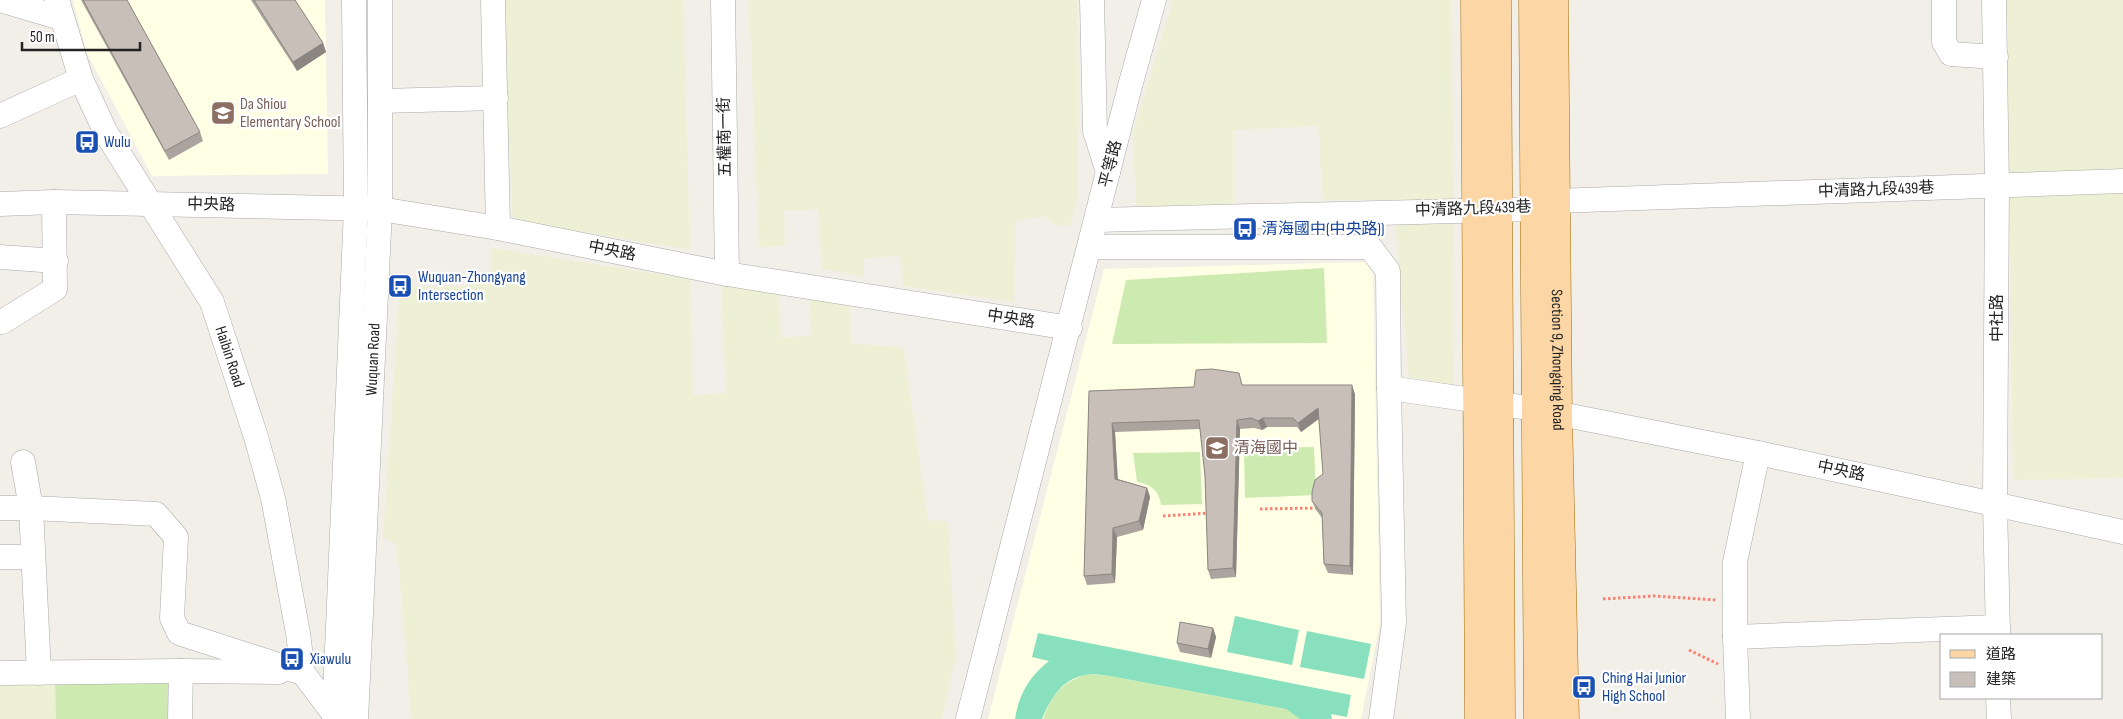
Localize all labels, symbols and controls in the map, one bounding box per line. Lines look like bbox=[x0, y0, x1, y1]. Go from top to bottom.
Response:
scale bar bbox=[22, 20, 140, 52]
text: 50 m bbox=[30, 28, 55, 47]
place label: Da Shiou Elementary School bbox=[240, 95, 340, 132]
street label: 五權南一街 bbox=[715, 97, 735, 177]
school or university icon: Da Shiou Elementary School bbox=[210, 100, 236, 126]
bus stop icon: Wulu bbox=[74, 129, 100, 155]
place label: Wulu bbox=[104, 133, 131, 152]
street label: 平等路 bbox=[1096, 138, 1126, 190]
street label: 中清路九段439巷 bbox=[1817, 178, 1935, 202]
street label: 中央路 bbox=[187, 195, 235, 215]
street label: 中清路九段439巷 bbox=[1414, 197, 1532, 221]
bus stop icon: 清海國中(中央路)) bbox=[1232, 216, 1258, 242]
place label: 清海國中(中央路)) bbox=[1262, 220, 1384, 239]
street label: 中央路 bbox=[587, 237, 637, 265]
place label: Wuquan-Zhongyang Intersection bbox=[418, 268, 526, 305]
bus stop icon: Wuquan-Zhongyang Intersection bbox=[387, 273, 413, 299]
street label: Section 9, Zhongqing Road bbox=[1547, 289, 1568, 431]
street label: 中社路 bbox=[1988, 294, 2007, 342]
street label: 中央路 bbox=[986, 306, 1036, 332]
street label: Wuquan Road bbox=[362, 323, 384, 396]
street label: Haibin Road bbox=[211, 324, 249, 390]
school or university icon: 清海國中 bbox=[1204, 435, 1230, 461]
place label: 清海國中 bbox=[1234, 439, 1298, 458]
street label: 中央路 bbox=[1816, 457, 1866, 485]
legend bbox=[1940, 634, 2103, 699]
text: 道路 bbox=[1986, 645, 2016, 664]
bus stop icon: Xiawulu bbox=[279, 646, 305, 672]
place label: Xiawulu bbox=[309, 650, 351, 669]
place label: Ching Hai Junior High School bbox=[1602, 669, 1687, 706]
text: 建築 bbox=[1986, 670, 2016, 689]
bus stop icon: Ching Hai Junior High School bbox=[1571, 674, 1597, 700]

